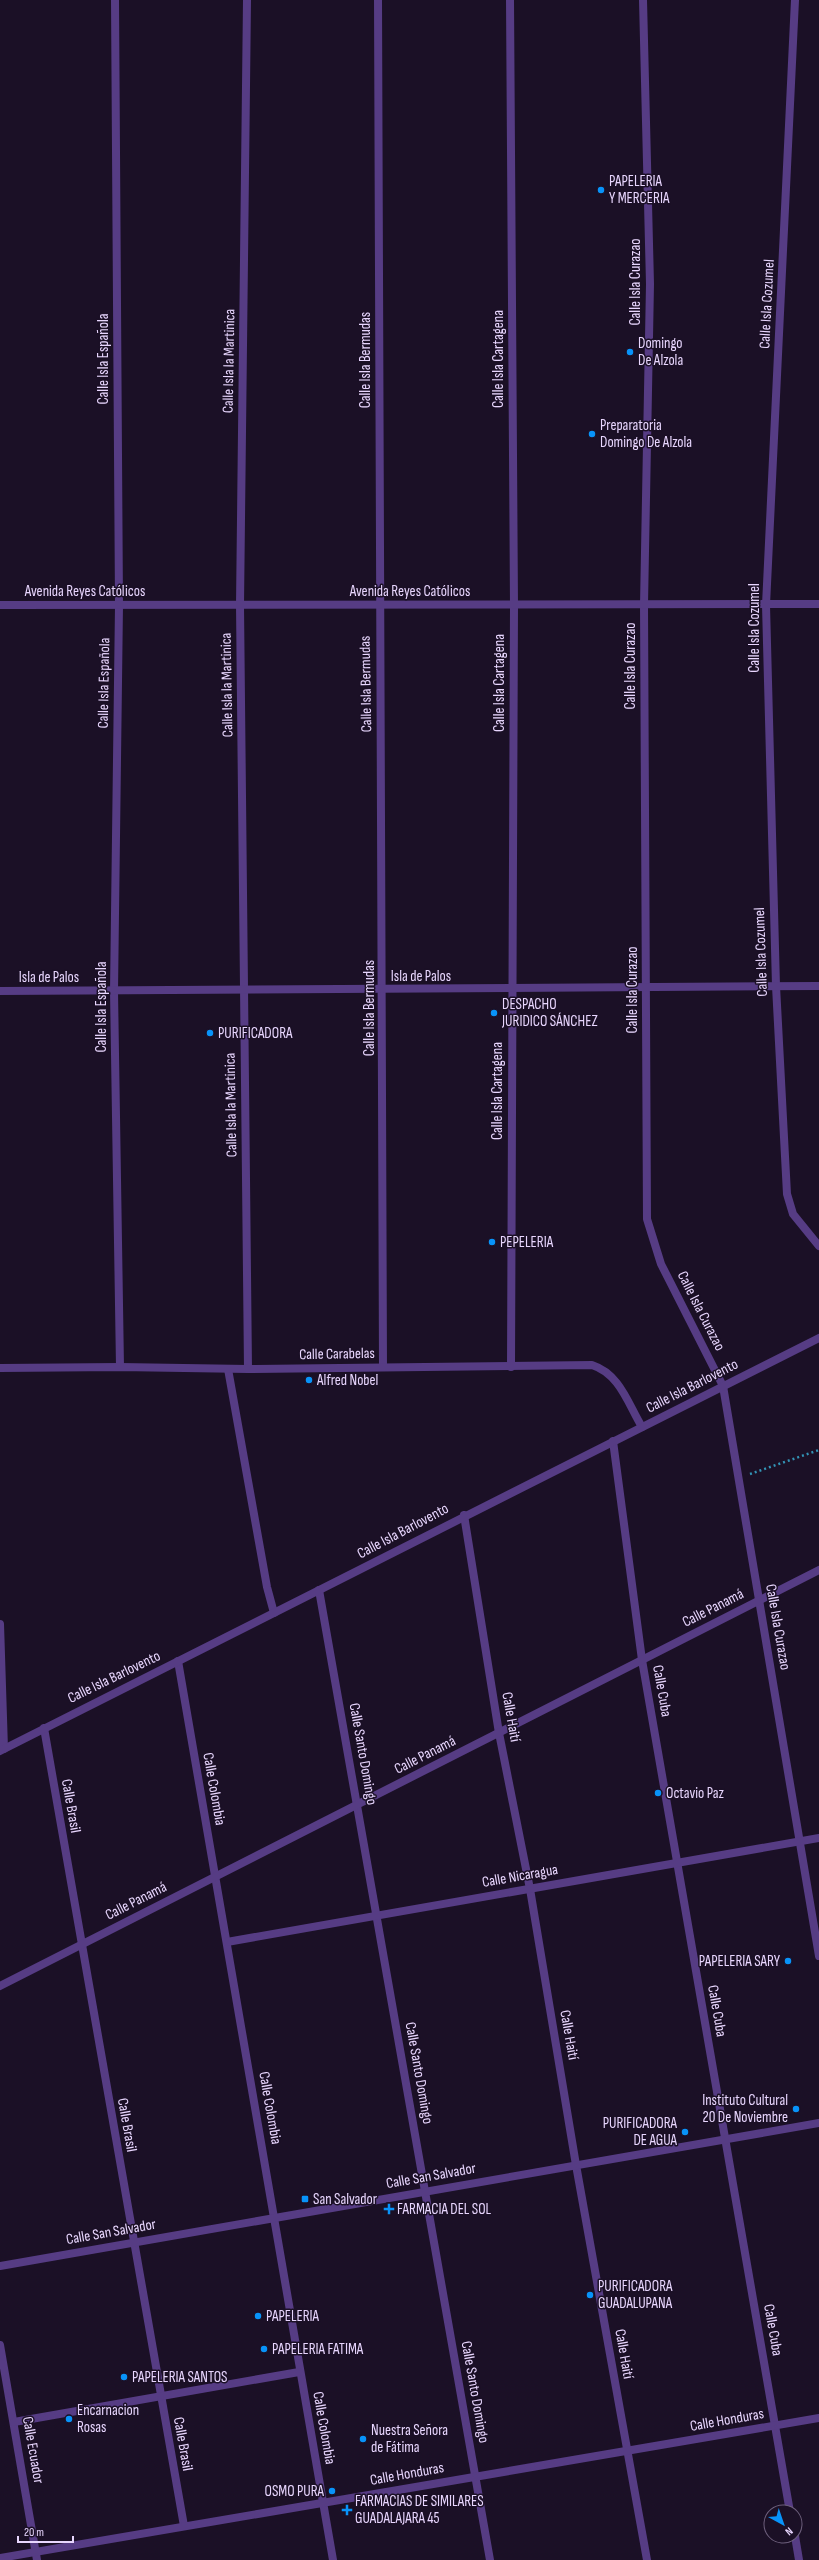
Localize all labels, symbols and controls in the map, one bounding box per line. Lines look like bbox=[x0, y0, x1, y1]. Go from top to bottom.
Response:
place label: PAPELERIA Y MERCERIA bbox=[609, 172, 670, 208]
marker: PAPELERIA Y MERCERIA bbox=[596, 185, 606, 195]
street label: Calle Isla Curazao bbox=[626, 239, 645, 325]
street label: Calle Isla Cozumel bbox=[755, 259, 779, 349]
street label: Calle Isla la Martinica bbox=[219, 308, 239, 413]
street label: Calle Isla Cartagena bbox=[489, 310, 508, 408]
street label: Calle Isla Bermudas bbox=[356, 312, 375, 408]
street label: Calle Isla Española bbox=[94, 313, 113, 404]
place label: Domingo De Alzola bbox=[638, 334, 683, 370]
marker: Domingo De Alzola bbox=[625, 347, 635, 357]
place label: Preparatoria Domingo De Alzola bbox=[600, 416, 692, 452]
marker: Preparatoria Domingo De Alzola bbox=[587, 429, 597, 439]
street label: Avenida Reyes Católicos bbox=[24, 582, 145, 601]
street label: Avenida Reyes Católicos bbox=[349, 582, 470, 601]
street label: Calle Isla Cozumel bbox=[745, 583, 764, 673]
street label: Calle Isla Curazao bbox=[621, 623, 640, 709]
street label: Calle Isla la Martinica bbox=[217, 632, 237, 737]
street label: Calle Isla Cartagena bbox=[490, 634, 509, 732]
street label: Calle Isla Bermudas bbox=[356, 636, 376, 732]
street label: Calle Isla Española bbox=[94, 637, 114, 729]
street label: Calle Isla Cozumel bbox=[750, 907, 772, 997]
street label: Calle Isla Curazao bbox=[623, 947, 642, 1033]
street label: Calle Isla Bermudas bbox=[360, 960, 379, 1056]
street label: Calle Isla Española bbox=[92, 961, 111, 1052]
street label: Isla de Palos bbox=[391, 967, 451, 986]
street label: Isla de Palos bbox=[19, 968, 79, 987]
place label: DESPACHO JURIDICO SÁNCHEZ bbox=[501, 995, 598, 1031]
marker: DESPACHO JURIDICO SÁNCHEZ bbox=[489, 1008, 499, 1018]
place label: PURIFICADORA bbox=[218, 1024, 293, 1043]
marker: PURIFICADORA bbox=[205, 1028, 215, 1038]
street label: Calle Isla Cartagena bbox=[488, 1042, 507, 1140]
street label: Calle Isla la Martinica bbox=[221, 1052, 241, 1157]
place label: PEPELERIA bbox=[500, 1233, 554, 1252]
marker: PEPELERIA bbox=[487, 1237, 497, 1247]
street label: Calle Isla Curazao bbox=[673, 1268, 729, 1354]
street label: Calle Carabelas bbox=[299, 1344, 375, 1364]
street label: Calle Isla Barlovento bbox=[643, 1355, 741, 1417]
place label: Alfred Nobel bbox=[316, 1371, 378, 1390]
marker: Alfred Nobel bbox=[304, 1375, 314, 1385]
street label: Calle Isla Barlovento bbox=[354, 1499, 452, 1563]
street label: Calle Isla Curazao bbox=[761, 1583, 795, 1671]
street label: Calle Panamá bbox=[679, 1584, 747, 1632]
street label: Calle Isla Barlovento bbox=[65, 1646, 163, 1708]
street label: Calle Cuba bbox=[648, 1664, 676, 1719]
street label: Calle Haití bbox=[497, 1691, 525, 1744]
street label: Calle Santo Domingo bbox=[345, 1702, 381, 1806]
street label: Calle Panamá bbox=[391, 1731, 459, 1779]
street label: Calle Colombia bbox=[198, 1751, 230, 1827]
street label: Calle Brasil bbox=[57, 1778, 85, 1834]
place label: Octavio Paz bbox=[666, 1784, 725, 1803]
marker: Octavio Paz bbox=[653, 1788, 663, 1798]
street label: Calle Nicaragua bbox=[481, 1860, 560, 1892]
street label: Calle Panamá bbox=[102, 1877, 170, 1925]
place label: PAPELERIA SARY bbox=[699, 1952, 781, 1971]
marker: PAPELERIA SARY bbox=[783, 1956, 793, 1966]
street label: Calle Cuba bbox=[703, 1984, 731, 2039]
street label: Calle Haití bbox=[555, 2009, 583, 2062]
street label: Calle Santo Domingo bbox=[401, 2021, 437, 2125]
street label: Calle Colombia bbox=[254, 2070, 286, 2146]
place label: Instituto Cultural 20 De Noviembre bbox=[702, 2091, 788, 2127]
street label: Calle Brasil bbox=[113, 2097, 141, 2153]
marker: Instituto Cultural 20 De Noviembre bbox=[791, 2104, 801, 2114]
place label: PURIFICADORA DE AGUA bbox=[603, 2114, 678, 2150]
marker: PURIFICADORA DE AGUA bbox=[680, 2127, 690, 2137]
street label: Calle San Salvador bbox=[385, 2159, 478, 2193]
place label: San Salvador bbox=[313, 2190, 378, 2209]
marker: San Salvador bbox=[300, 2194, 310, 2204]
place label: FARMACIA DEL SOL bbox=[397, 2200, 492, 2219]
marker: FARMACIA DEL SOL bbox=[384, 2204, 394, 2214]
street label: Calle San Salvador bbox=[65, 2215, 158, 2249]
place label: PURIFICADORA GUADALUPANA bbox=[598, 2277, 673, 2313]
marker: PURIFICADORA GUADALUPANA bbox=[585, 2290, 595, 2300]
street label: Calle Cuba bbox=[759, 2303, 787, 2358]
place label: PAPELERIA bbox=[266, 2307, 320, 2326]
marker: PAPELERIA bbox=[253, 2311, 263, 2321]
street label: Calle Haití bbox=[610, 2328, 638, 2381]
place label: PAPELERIA FATIMA bbox=[272, 2340, 364, 2359]
street label: Calle Santo Domingo bbox=[457, 2340, 493, 2444]
marker: PAPELERIA FATIMA bbox=[259, 2344, 269, 2354]
place label: PAPELERIA SANTOS bbox=[132, 2368, 227, 2387]
marker: PAPELERIA SANTOS bbox=[119, 2372, 129, 2382]
street label: Calle Colombia bbox=[308, 2390, 340, 2466]
place label: Encarnacion Rosas bbox=[77, 2401, 139, 2437]
street label: Calle Honduras bbox=[689, 2404, 765, 2436]
marker: Encarnacion Rosas bbox=[64, 2414, 74, 2424]
street label: Calle Ecuador bbox=[18, 2415, 48, 2486]
street label: Calle Brasil bbox=[169, 2416, 197, 2472]
place label: Nuestra Señora de Fátima bbox=[371, 2421, 448, 2457]
marker: Nuestra Señora de Fátima bbox=[358, 2434, 368, 2444]
street label: Calle Honduras bbox=[369, 2458, 445, 2490]
place label: OSMO PURA bbox=[265, 2482, 325, 2501]
marker: OSMO PURA bbox=[327, 2486, 337, 2496]
place label: FARMACIAS DE SIMILARES GUADALAJARA 45 bbox=[355, 2492, 484, 2528]
north arrow bbox=[763, 2504, 803, 2544]
marker: FARMACIAS DE SIMILARES GUADALAJARA 45 bbox=[342, 2505, 352, 2515]
scale bar bbox=[18, 2518, 73, 2544]
text: N bbox=[783, 2524, 796, 2538]
text: 20 m bbox=[24, 2525, 44, 2540]

